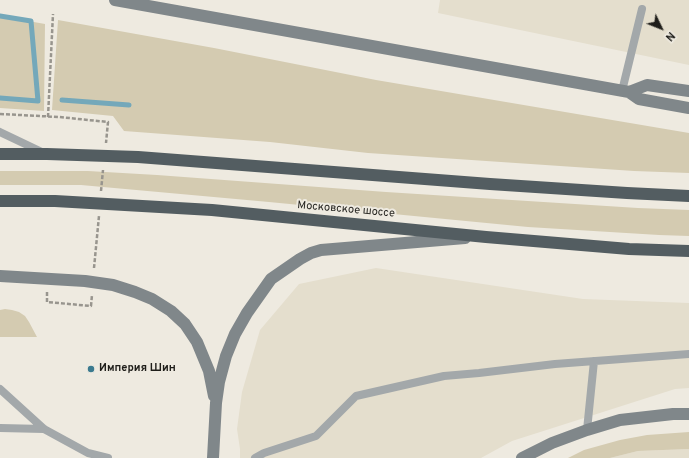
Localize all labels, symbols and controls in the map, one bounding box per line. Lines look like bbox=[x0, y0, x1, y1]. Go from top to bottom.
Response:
north arrow bbox=[641, 8, 681, 48]
text: N bbox=[662, 29, 678, 44]
street label: Московское шоссе bbox=[297, 199, 395, 221]
place label: Империя Шин bbox=[99, 362, 176, 376]
marker: Империя Шин bbox=[86, 364, 96, 374]

